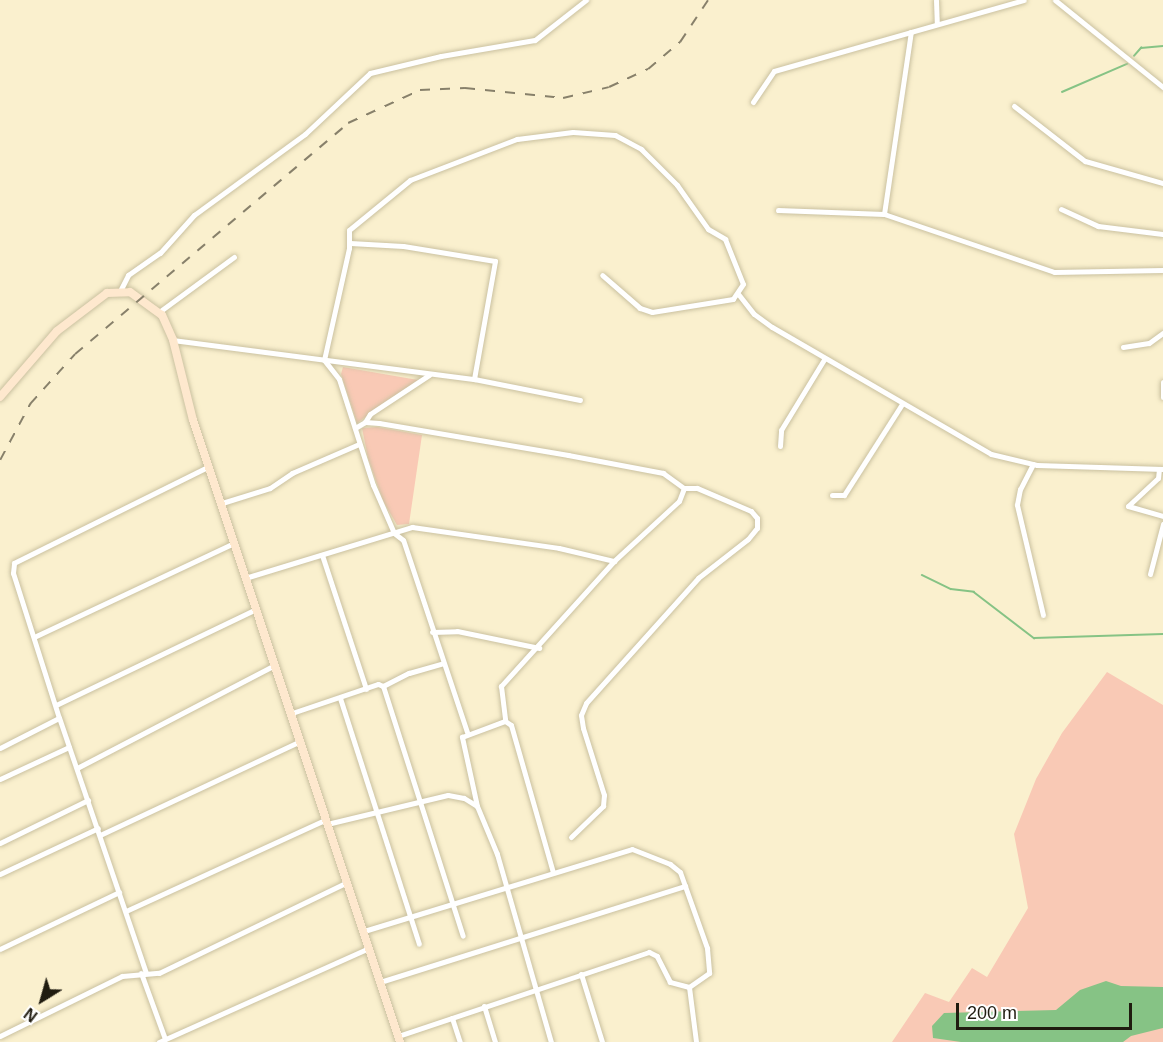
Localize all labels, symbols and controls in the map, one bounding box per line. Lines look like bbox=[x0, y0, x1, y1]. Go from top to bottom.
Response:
north arrow bbox=[12, 970, 72, 1030]
scale bar bbox=[959, 991, 1134, 1029]
text: 200 m bbox=[967, 1003, 1017, 1023]
text: N bbox=[21, 1005, 41, 1025]

